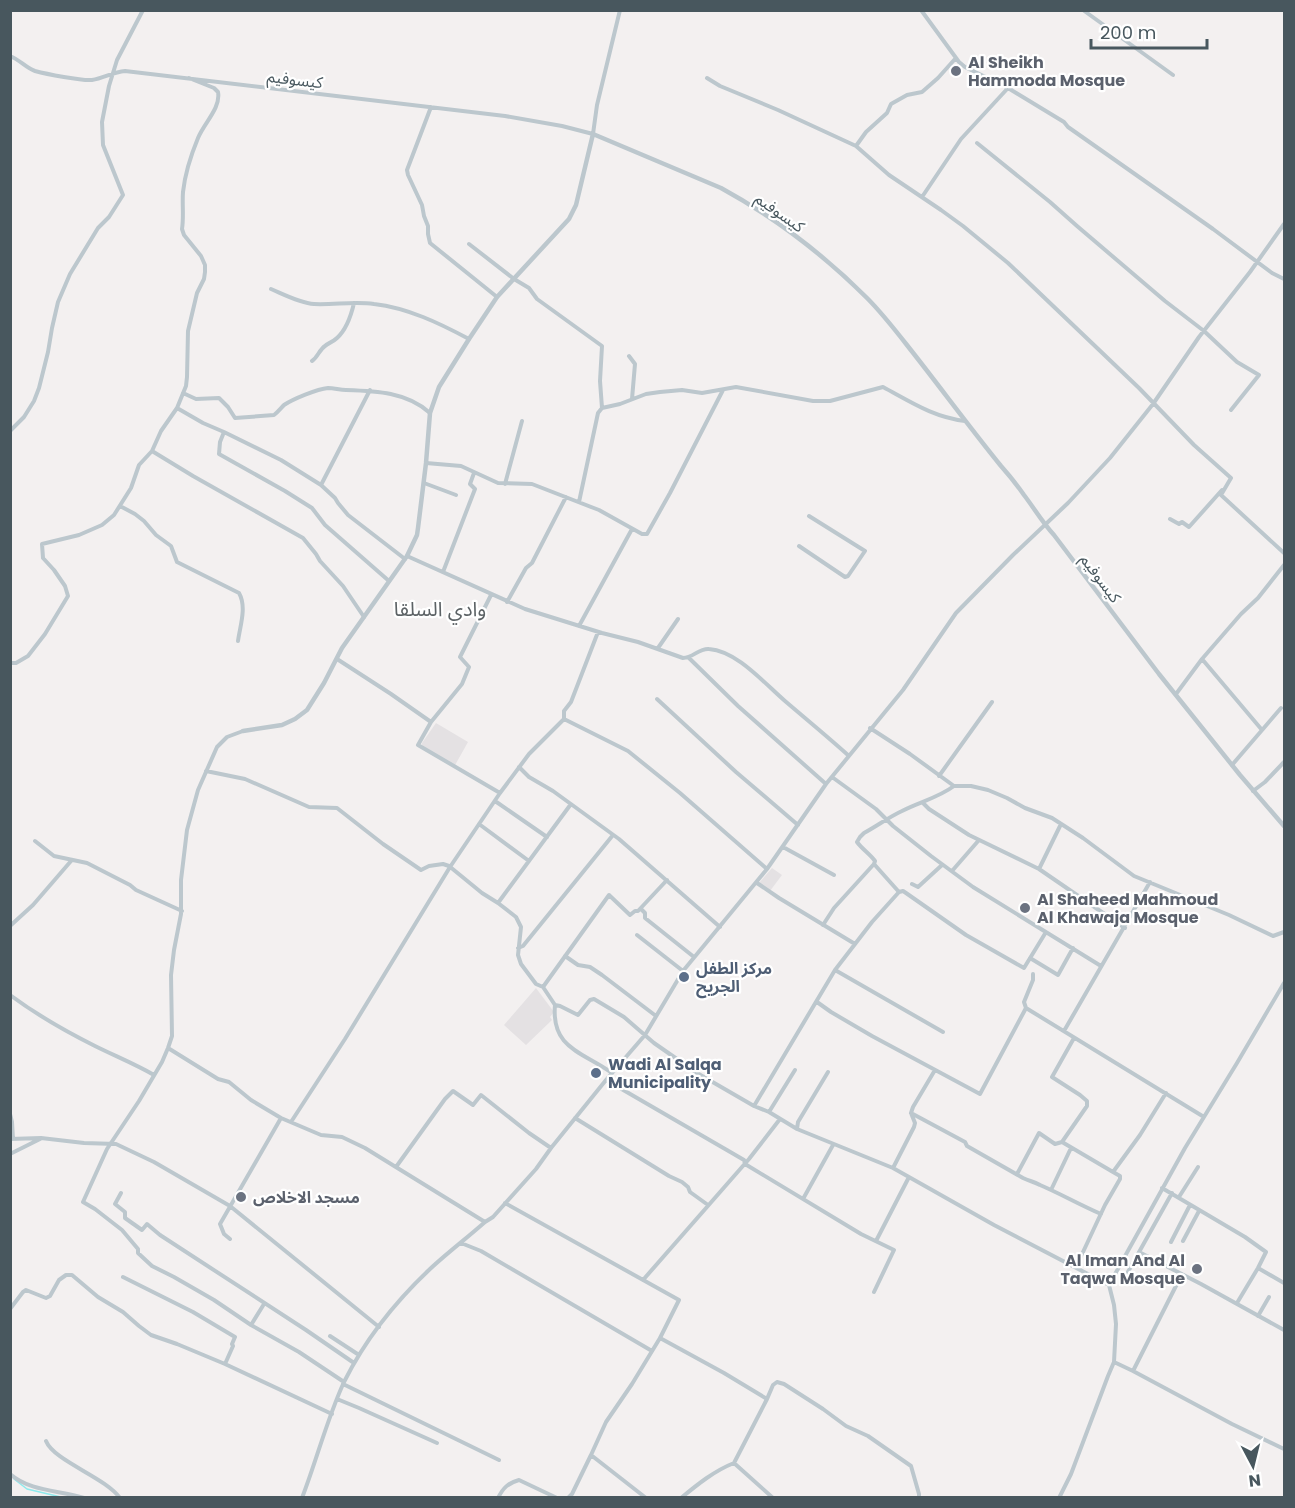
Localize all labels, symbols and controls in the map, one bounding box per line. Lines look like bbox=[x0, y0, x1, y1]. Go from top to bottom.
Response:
scale bar bbox=[1091, 12, 1206, 50]
text: 200 m bbox=[1100, 20, 1156, 45]
place label: Al Sheikh Hammoda Mosque bbox=[968, 51, 1125, 92]
marker: Al Sheikh Hammoda Mosque bbox=[949, 64, 963, 78]
street label: كيسوفيم bbox=[266, 65, 324, 95]
street label: كيسوفيم bbox=[750, 187, 810, 239]
street label: كيسوفيم bbox=[1074, 549, 1127, 608]
district label: وادي السلقا bbox=[394, 595, 486, 625]
place label: Al Shaheed Mahmoud Al Khawaja Mosque bbox=[1037, 888, 1218, 929]
marker: Al Shaheed Mahmoud Al Khawaja Mosque bbox=[1018, 901, 1032, 915]
place label: مركز الطفل الجريح bbox=[696, 957, 772, 999]
marker: مركز الطفل الجريح bbox=[677, 970, 691, 984]
place label: Wadi Al Salqa Municipality bbox=[608, 1053, 722, 1094]
marker: Wadi Al Salqa Municipality bbox=[589, 1066, 603, 1080]
place label: مسجد الاخلاص bbox=[253, 1186, 360, 1209]
marker: مسجد الاخلاص bbox=[234, 1190, 248, 1204]
place label: Al Iman And Al Taqwa Mosque bbox=[1060, 1249, 1185, 1290]
marker: Al Iman And Al Taqwa Mosque bbox=[1190, 1262, 1204, 1276]
north arrow bbox=[1223, 1436, 1283, 1496]
text: N bbox=[1247, 1468, 1262, 1493]

